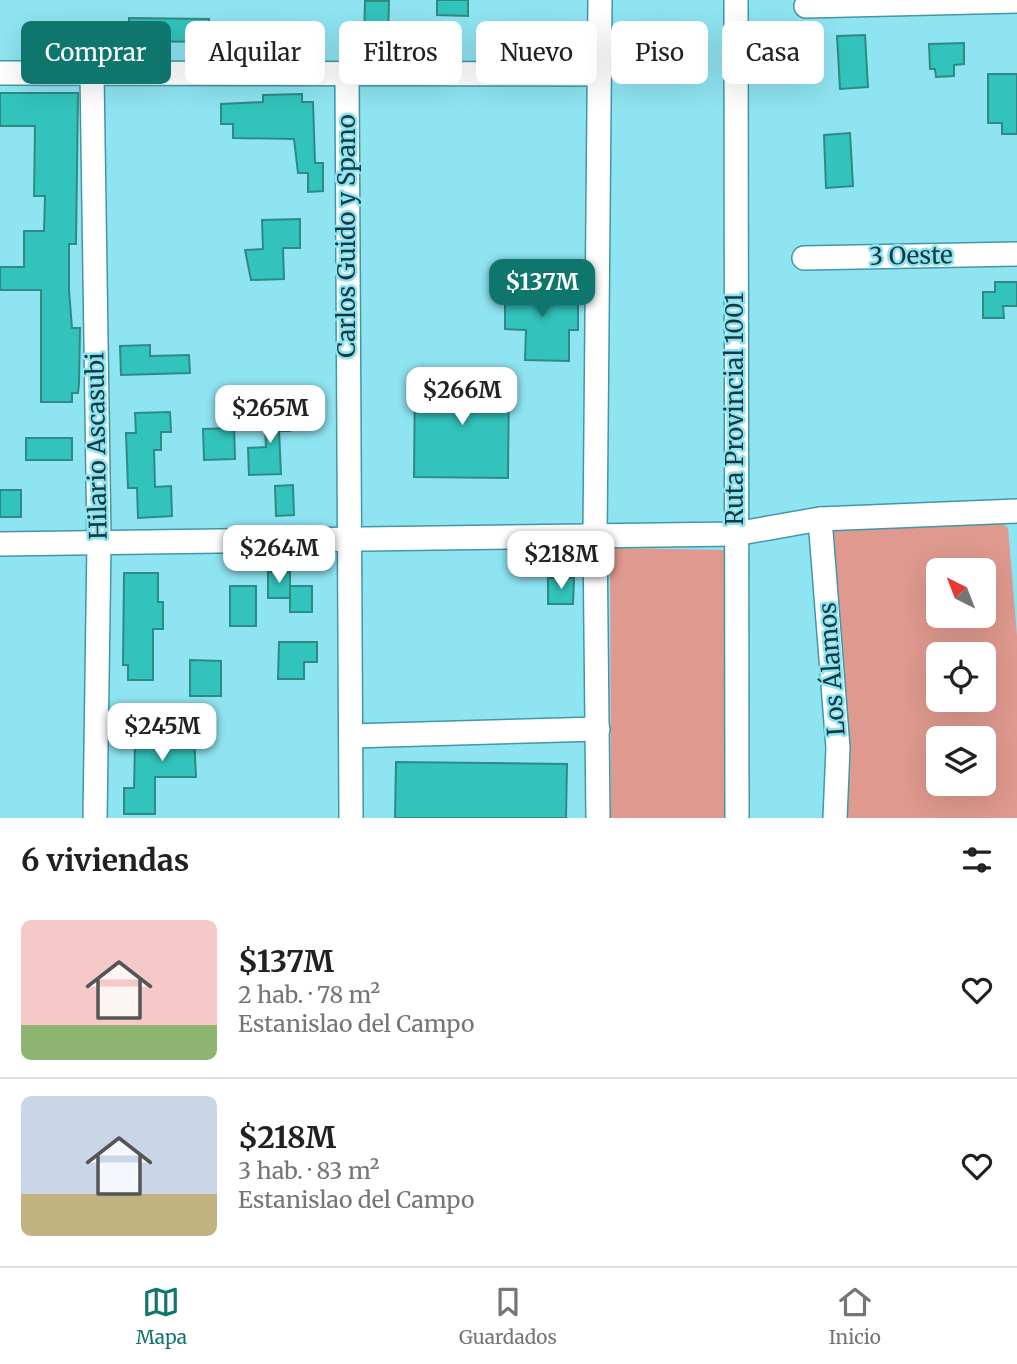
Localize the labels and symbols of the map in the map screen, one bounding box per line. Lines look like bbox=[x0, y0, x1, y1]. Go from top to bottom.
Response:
street label: Carlos Guido y Spano bbox=[331, 114, 362, 358]
street label: 3 Oeste bbox=[869, 239, 953, 272]
pin: $137M bbox=[493, 260, 591, 319]
street label: Ruta Provincial 1001 bbox=[719, 292, 750, 525]
street label: Hilario Ascasubi bbox=[79, 352, 114, 540]
pin: $266M bbox=[413, 368, 511, 427]
pin: $265M bbox=[221, 386, 319, 445]
pin: $264M bbox=[230, 526, 328, 585]
pin: $218M bbox=[512, 532, 610, 591]
north arrow bbox=[926, 558, 996, 628]
street label: Los Álamos bbox=[811, 601, 852, 737]
pin: $245M bbox=[113, 704, 211, 763]

